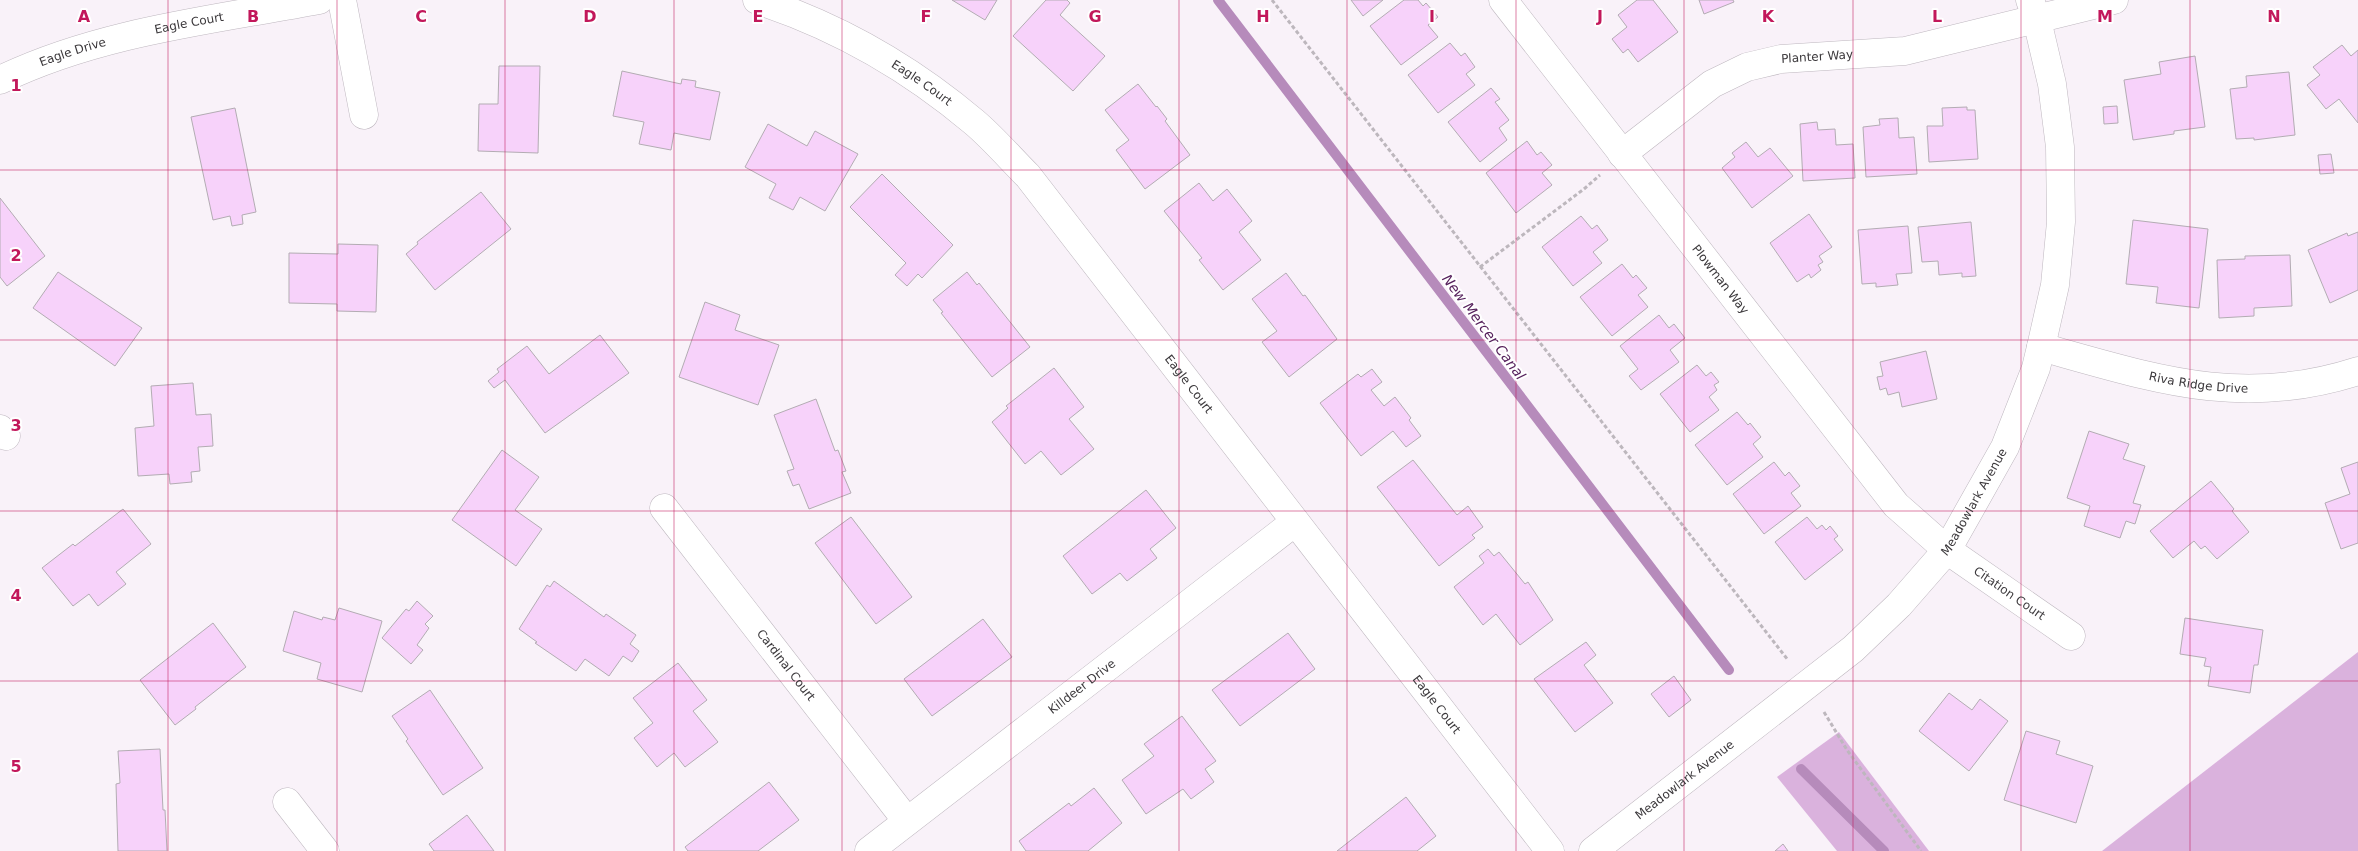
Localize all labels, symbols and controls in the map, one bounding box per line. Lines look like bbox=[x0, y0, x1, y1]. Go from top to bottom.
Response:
text: A bbox=[78, 7, 91, 26]
text: B bbox=[247, 7, 259, 26]
text: C bbox=[415, 7, 427, 26]
text: D bbox=[583, 7, 597, 26]
text: E bbox=[753, 7, 763, 26]
text: F bbox=[921, 7, 931, 26]
text: G bbox=[1088, 7, 1102, 26]
text: H bbox=[1256, 7, 1270, 26]
text: I bbox=[1429, 7, 1435, 26]
text: J bbox=[1596, 7, 1603, 26]
text: K bbox=[1762, 7, 1775, 26]
text: L bbox=[1932, 7, 1942, 26]
text: M bbox=[2097, 7, 2113, 26]
text: N bbox=[2267, 7, 2281, 26]
street label: Eagle Court bbox=[153, 10, 225, 37]
street label: Eagle Drive bbox=[37, 35, 108, 69]
street label: Planter Way bbox=[1781, 47, 1853, 66]
street label: Eagle Court bbox=[889, 57, 955, 109]
text: 1 bbox=[10, 76, 22, 95]
street label: Plowman Way bbox=[1689, 242, 1752, 317]
text: 2 bbox=[10, 246, 22, 265]
water label: New Mercer Canal bbox=[1439, 271, 1529, 383]
street label: Eagle Court bbox=[1162, 352, 1216, 416]
street label: Riva Ridge Drive bbox=[2148, 369, 2248, 396]
text: 3 bbox=[10, 416, 22, 435]
street label: Meadowlark Avenue bbox=[1938, 446, 2010, 559]
street label: Citation Court bbox=[1971, 564, 2048, 623]
text: 4 bbox=[10, 586, 22, 605]
street label: Cardinal Court bbox=[754, 627, 818, 704]
street label: Killdeer Drive bbox=[1046, 656, 1118, 717]
street label: Eagle Court bbox=[1410, 672, 1464, 737]
street label: Meadowlark Avenue bbox=[1633, 737, 1737, 822]
text: 5 bbox=[10, 757, 22, 776]

